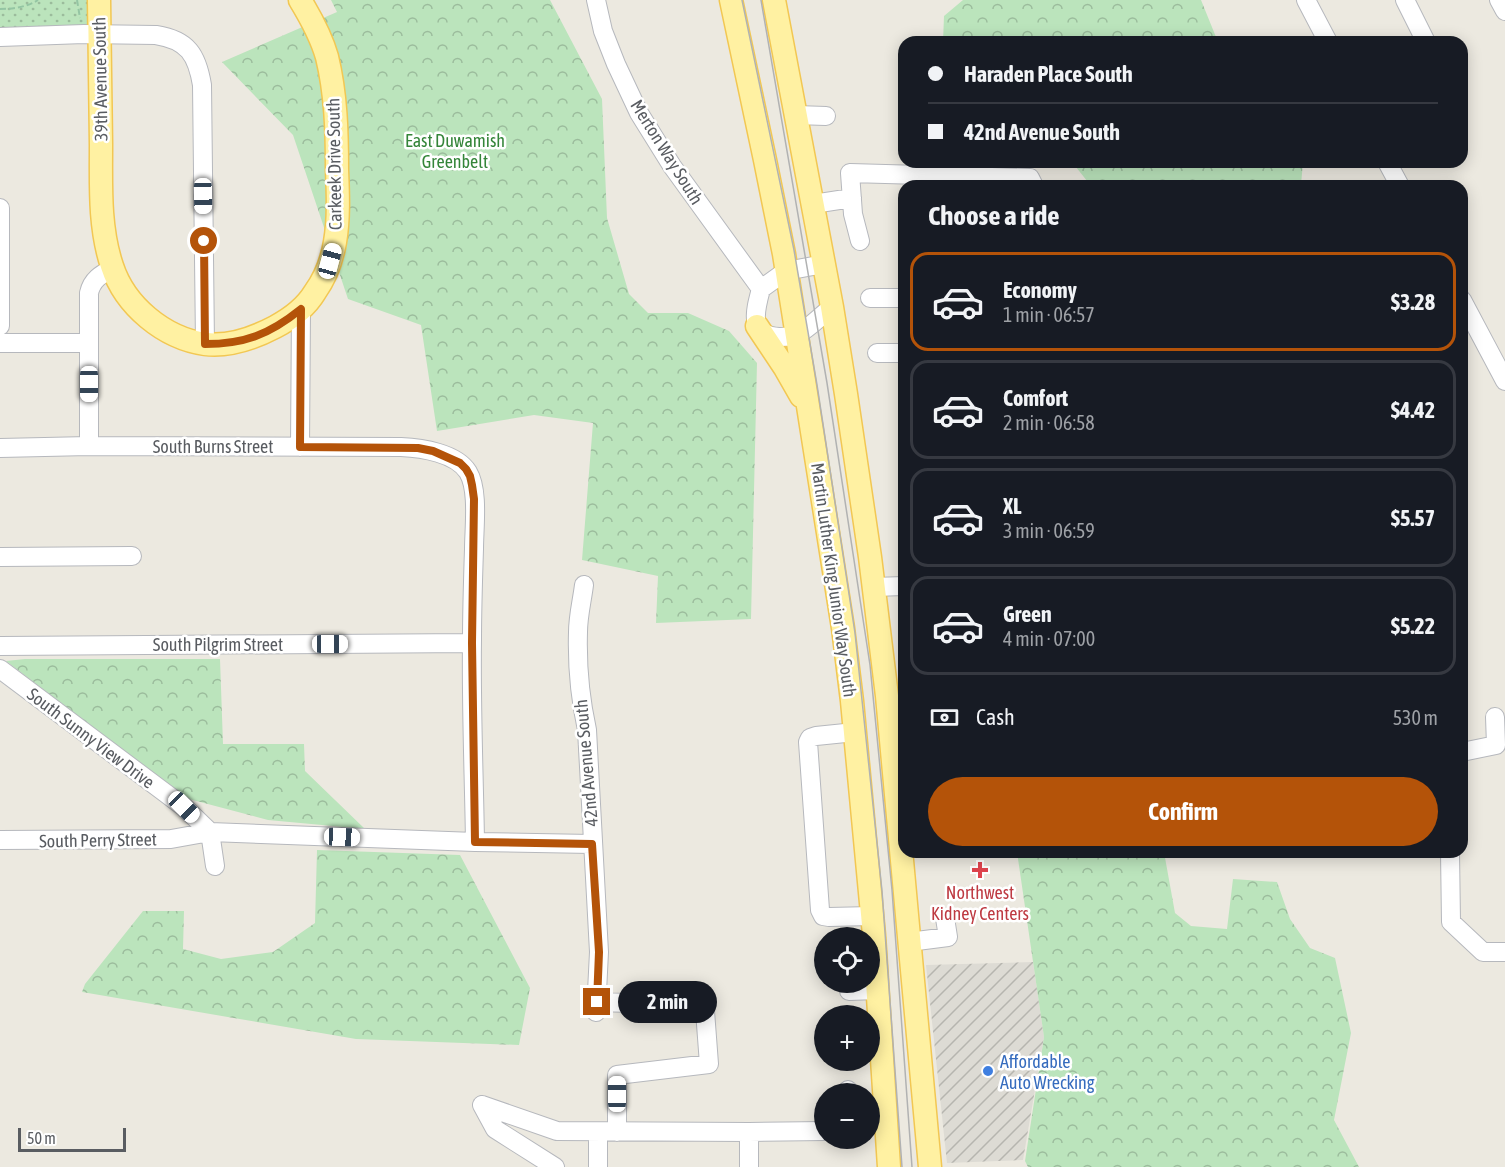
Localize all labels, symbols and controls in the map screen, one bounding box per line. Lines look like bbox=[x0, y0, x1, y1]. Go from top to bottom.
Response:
street label: 39th Avenue South bbox=[88, 17, 112, 141]
text: Haraden Place South bbox=[964, 61, 1133, 87]
street label: Merton Way South bbox=[626, 96, 708, 208]
street label: Carkeek Drive South bbox=[322, 98, 346, 230]
text: 42nd Avenue South bbox=[964, 119, 1120, 145]
park label: East Duwamish Greenbelt bbox=[405, 130, 505, 172]
car bbox=[194, 178, 212, 214]
text: Choose a ride bbox=[928, 200, 1060, 231]
route start bbox=[190, 227, 217, 254]
car bbox=[317, 241, 343, 281]
icon: car bbox=[931, 275, 985, 329]
text: Economy bbox=[1003, 277, 1077, 303]
text: $3.28 bbox=[1391, 289, 1435, 315]
text: 1 min · 06:57 bbox=[1003, 303, 1095, 326]
car bbox=[80, 366, 98, 402]
icon: car bbox=[931, 383, 985, 437]
text: Comfort bbox=[1003, 385, 1068, 411]
text: $4.42 bbox=[1391, 397, 1435, 423]
text: 2 min · 06:58 bbox=[1003, 411, 1095, 434]
street label: South Burns Street bbox=[153, 436, 273, 457]
street label: Martin Luther King Junior Way South bbox=[807, 461, 861, 699]
icon: car bbox=[931, 491, 985, 545]
text: XL bbox=[1003, 493, 1021, 519]
text: $5.57 bbox=[1391, 505, 1435, 531]
text: 3 min · 06:59 bbox=[1003, 519, 1095, 542]
icon: car bbox=[931, 599, 985, 653]
text: Green bbox=[1003, 601, 1052, 627]
text: $5.22 bbox=[1391, 613, 1435, 639]
text: 4 min · 07:00 bbox=[1003, 627, 1095, 650]
street label: South Pilgrim Street bbox=[153, 634, 283, 655]
car bbox=[312, 635, 348, 653]
street label: South Sunny View Drive bbox=[23, 683, 159, 793]
street label: 42nd Avenue South bbox=[570, 699, 602, 827]
icon: cash bbox=[928, 701, 961, 734]
text: Cash bbox=[976, 704, 1015, 730]
text: 530 m bbox=[1393, 706, 1438, 729]
button: Confirm bbox=[928, 777, 1438, 846]
car bbox=[165, 788, 203, 826]
car bbox=[324, 827, 360, 847]
street label: South Perry Street bbox=[39, 828, 157, 852]
marker: Northwest Kidney Centers bbox=[971, 861, 989, 879]
place label: Northwest Kidney Centers bbox=[931, 882, 1029, 924]
map controls bbox=[814, 927, 880, 1149]
button: locate bbox=[814, 927, 880, 993]
callout: 2 min bbox=[618, 981, 717, 1023]
route end bbox=[583, 988, 610, 1015]
text: 2 min bbox=[647, 990, 688, 1013]
button: + bbox=[814, 1005, 880, 1071]
place label: Affordable Auto Wrecking bbox=[1000, 1051, 1095, 1093]
marker: Affordable Auto Wrecking bbox=[981, 1064, 995, 1078]
car bbox=[608, 1076, 626, 1112]
button: − bbox=[814, 1083, 880, 1149]
scale bar bbox=[18, 1125, 126, 1152]
text: 50 m bbox=[27, 1129, 56, 1147]

